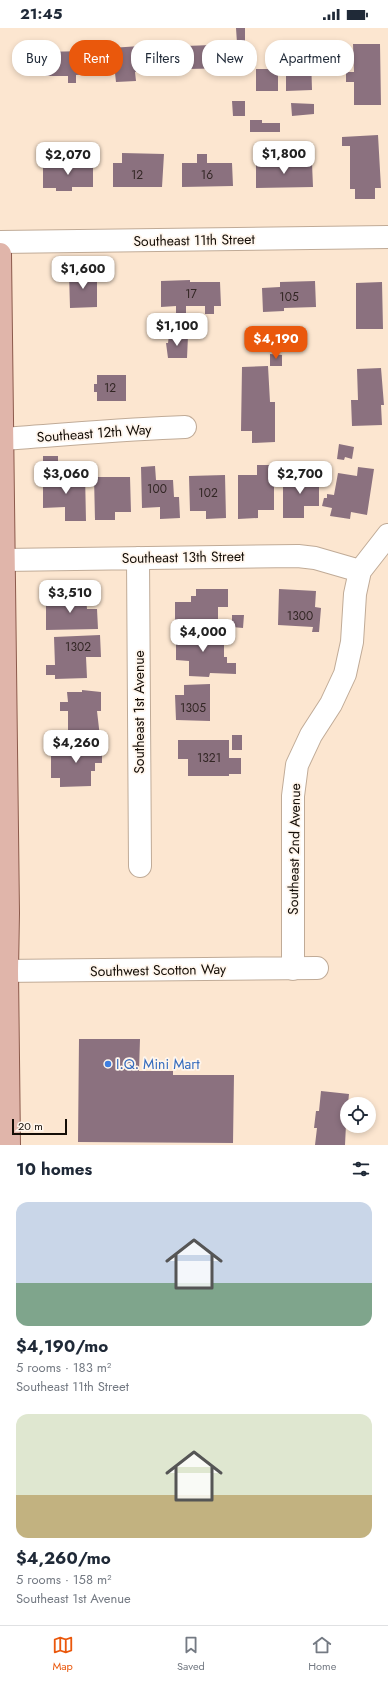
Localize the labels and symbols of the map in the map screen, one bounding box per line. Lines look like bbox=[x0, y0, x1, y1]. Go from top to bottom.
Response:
pin: $1,800 bbox=[251, 141, 317, 175]
pin: $2,070 bbox=[35, 142, 101, 176]
house number: 12 bbox=[131, 166, 143, 184]
house number: 16 bbox=[201, 166, 213, 184]
street label: Southeast 11th Street bbox=[133, 229, 256, 251]
pin: $1,600 bbox=[50, 256, 116, 290]
house number: 17 bbox=[185, 285, 198, 303]
house number: 105 bbox=[279, 288, 299, 306]
pin: $1,100 bbox=[144, 313, 210, 347]
pin: $4,190 bbox=[243, 326, 309, 360]
house number: 12 bbox=[104, 379, 116, 397]
street label: Southeast 12th Way bbox=[36, 419, 153, 447]
pin: $3,060 bbox=[33, 461, 99, 495]
pin: $2,700 bbox=[267, 461, 333, 495]
house number: 100 bbox=[147, 480, 167, 498]
house number: 102 bbox=[198, 484, 218, 502]
street label: Southeast 13th Street bbox=[121, 546, 245, 568]
pin: $3,510 bbox=[37, 580, 103, 614]
house number: 1300 bbox=[287, 607, 313, 625]
pin: $4,000 bbox=[170, 619, 236, 653]
house number: 1302 bbox=[65, 638, 91, 656]
street label: Southeast 1st Avenue bbox=[129, 650, 149, 774]
house number: 1305 bbox=[180, 699, 206, 717]
pin: $4,260 bbox=[43, 730, 109, 764]
house number: 1321 bbox=[197, 749, 221, 767]
street label: Southeast 2nd Avenue bbox=[283, 783, 305, 915]
street label: Southwest Scotton Way bbox=[90, 959, 227, 981]
place label: I.Q. Mini Mart bbox=[116, 1054, 200, 1074]
marker: I.Q. Mini Mart bbox=[103, 1059, 113, 1069]
scale bar bbox=[12, 1117, 67, 1136]

